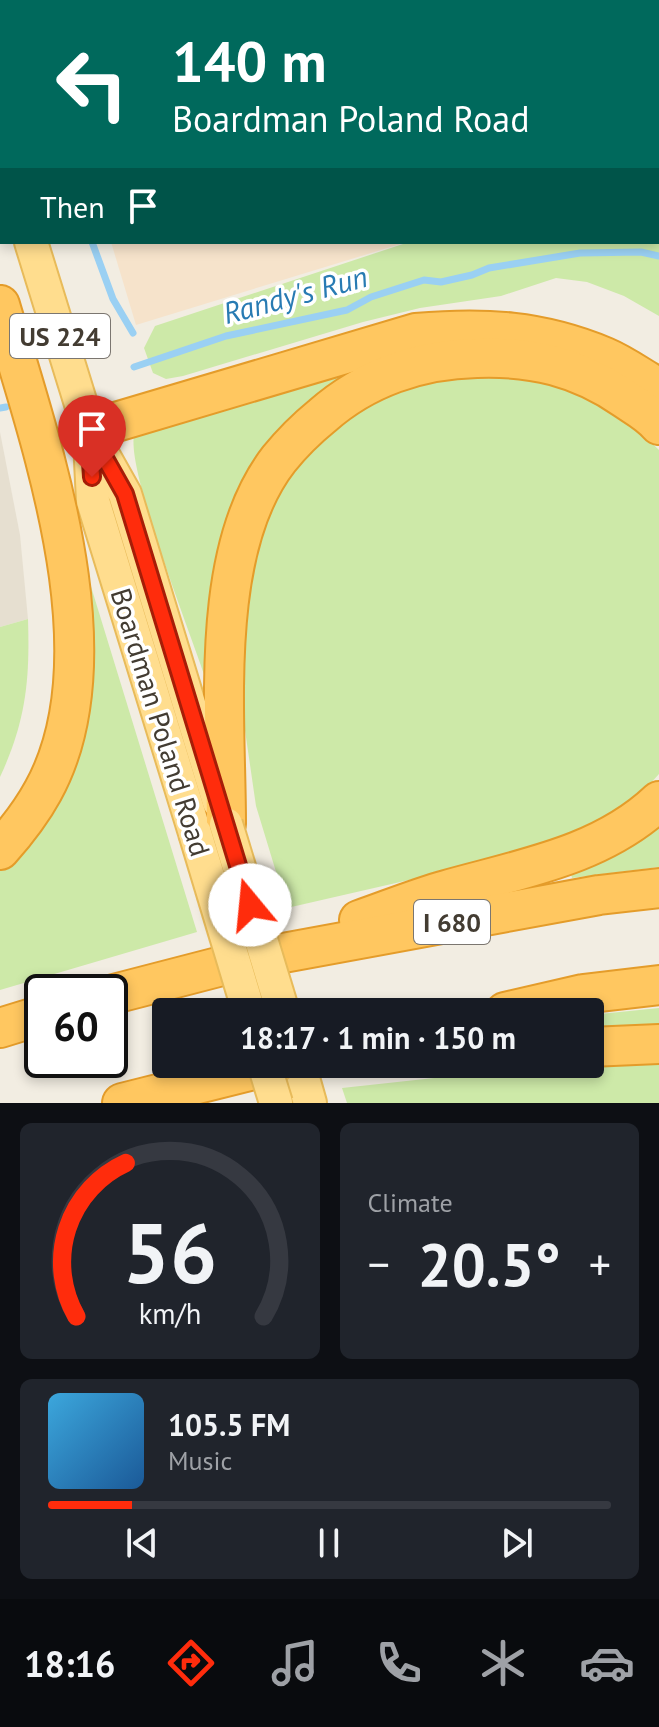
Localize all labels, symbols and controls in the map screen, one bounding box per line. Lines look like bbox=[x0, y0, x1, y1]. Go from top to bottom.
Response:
text: 140 m bbox=[172, 25, 327, 97]
icon: left bbox=[40, 32, 144, 136]
text: Boardman Poland Road bbox=[172, 95, 530, 142]
icon: arrive bbox=[121, 184, 165, 228]
text: Then bbox=[40, 187, 105, 226]
water label: Randy's Run bbox=[219, 256, 371, 332]
road number: US 224 bbox=[10, 314, 110, 358]
pin bbox=[58, 395, 126, 477]
icon: arrive bbox=[70, 407, 114, 451]
street label: Boardman Poland Road bbox=[103, 584, 219, 860]
position arrow bbox=[208, 863, 292, 947]
road number: I 680 bbox=[414, 900, 490, 944]
speed limit sign: 60 bbox=[24, 974, 128, 1078]
text: 18:17 · 1 min · 150 m bbox=[240, 1018, 516, 1057]
text: Climate bbox=[368, 1186, 453, 1219]
text: 56 bbox=[123, 1198, 217, 1306]
text: 20.5° bbox=[418, 1225, 561, 1303]
text: − bbox=[368, 1235, 390, 1292]
text: + bbox=[589, 1235, 611, 1292]
text: km/h bbox=[138, 1295, 201, 1332]
text: 105.5 FM bbox=[168, 1405, 290, 1444]
text: Music bbox=[168, 1444, 232, 1477]
icon: previous bbox=[120, 1521, 164, 1565]
icon: pause bbox=[307, 1521, 351, 1565]
icon: next bbox=[495, 1521, 539, 1565]
icon: directions bbox=[163, 1635, 219, 1691]
icon: music bbox=[267, 1635, 323, 1691]
icon: phone bbox=[371, 1635, 427, 1691]
icon: climate bbox=[475, 1635, 531, 1691]
icon: car bbox=[579, 1635, 635, 1691]
text: 18:16 bbox=[24, 1640, 115, 1687]

